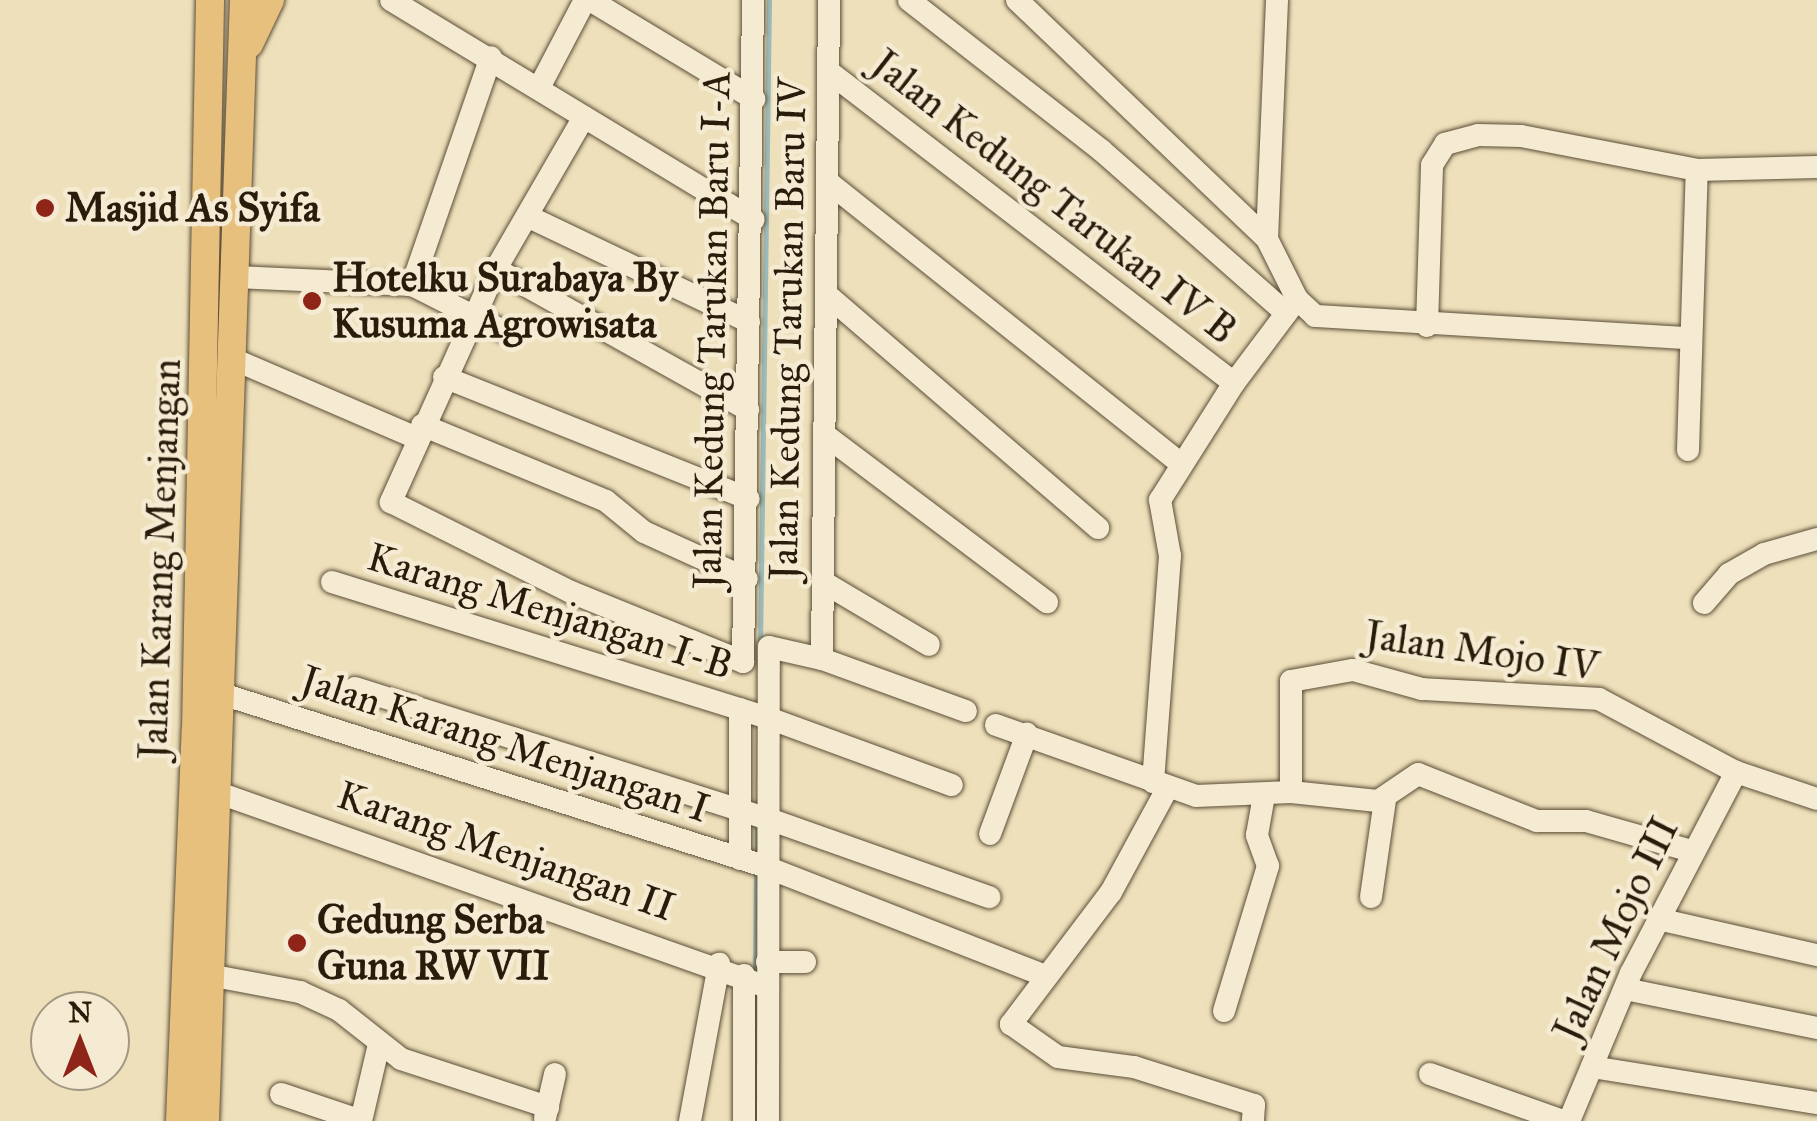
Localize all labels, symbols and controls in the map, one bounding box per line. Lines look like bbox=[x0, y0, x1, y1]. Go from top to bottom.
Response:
street label: Jalan Kedung Tarukan IV B bbox=[862, 40, 1246, 354]
street label: Jalan Kedung Tarukan Baru I-A bbox=[683, 71, 741, 589]
street label: Jalan Kedung Tarukan Baru IV bbox=[760, 77, 816, 581]
place label: Masjid As Syifa bbox=[65, 184, 320, 232]
marker: Masjid As Syifa bbox=[34, 197, 56, 219]
place label: Hotelku Surabaya By Kusuma Agrowisata bbox=[332, 254, 678, 348]
marker: Hotelku Surabaya By Kusuma Agrowisata bbox=[301, 290, 323, 312]
street label: Jalan Karang Menjangan bbox=[129, 358, 191, 760]
street label: Karang Menjangan I-B bbox=[362, 533, 738, 689]
street label: Jalan Mojo IV bbox=[1362, 611, 1602, 691]
street label: Jalan Karang Menjangan I bbox=[295, 655, 715, 833]
street label: Karang Menjangan II bbox=[331, 771, 681, 931]
street label: Jalan Mojo III bbox=[1543, 809, 1689, 1049]
place label: Gedung Serba Guna RW VII bbox=[317, 896, 550, 990]
marker: Gedung Serba Guna RW VII bbox=[286, 932, 308, 954]
north arrow bbox=[30, 991, 130, 1091]
text: N bbox=[68, 995, 92, 1030]

